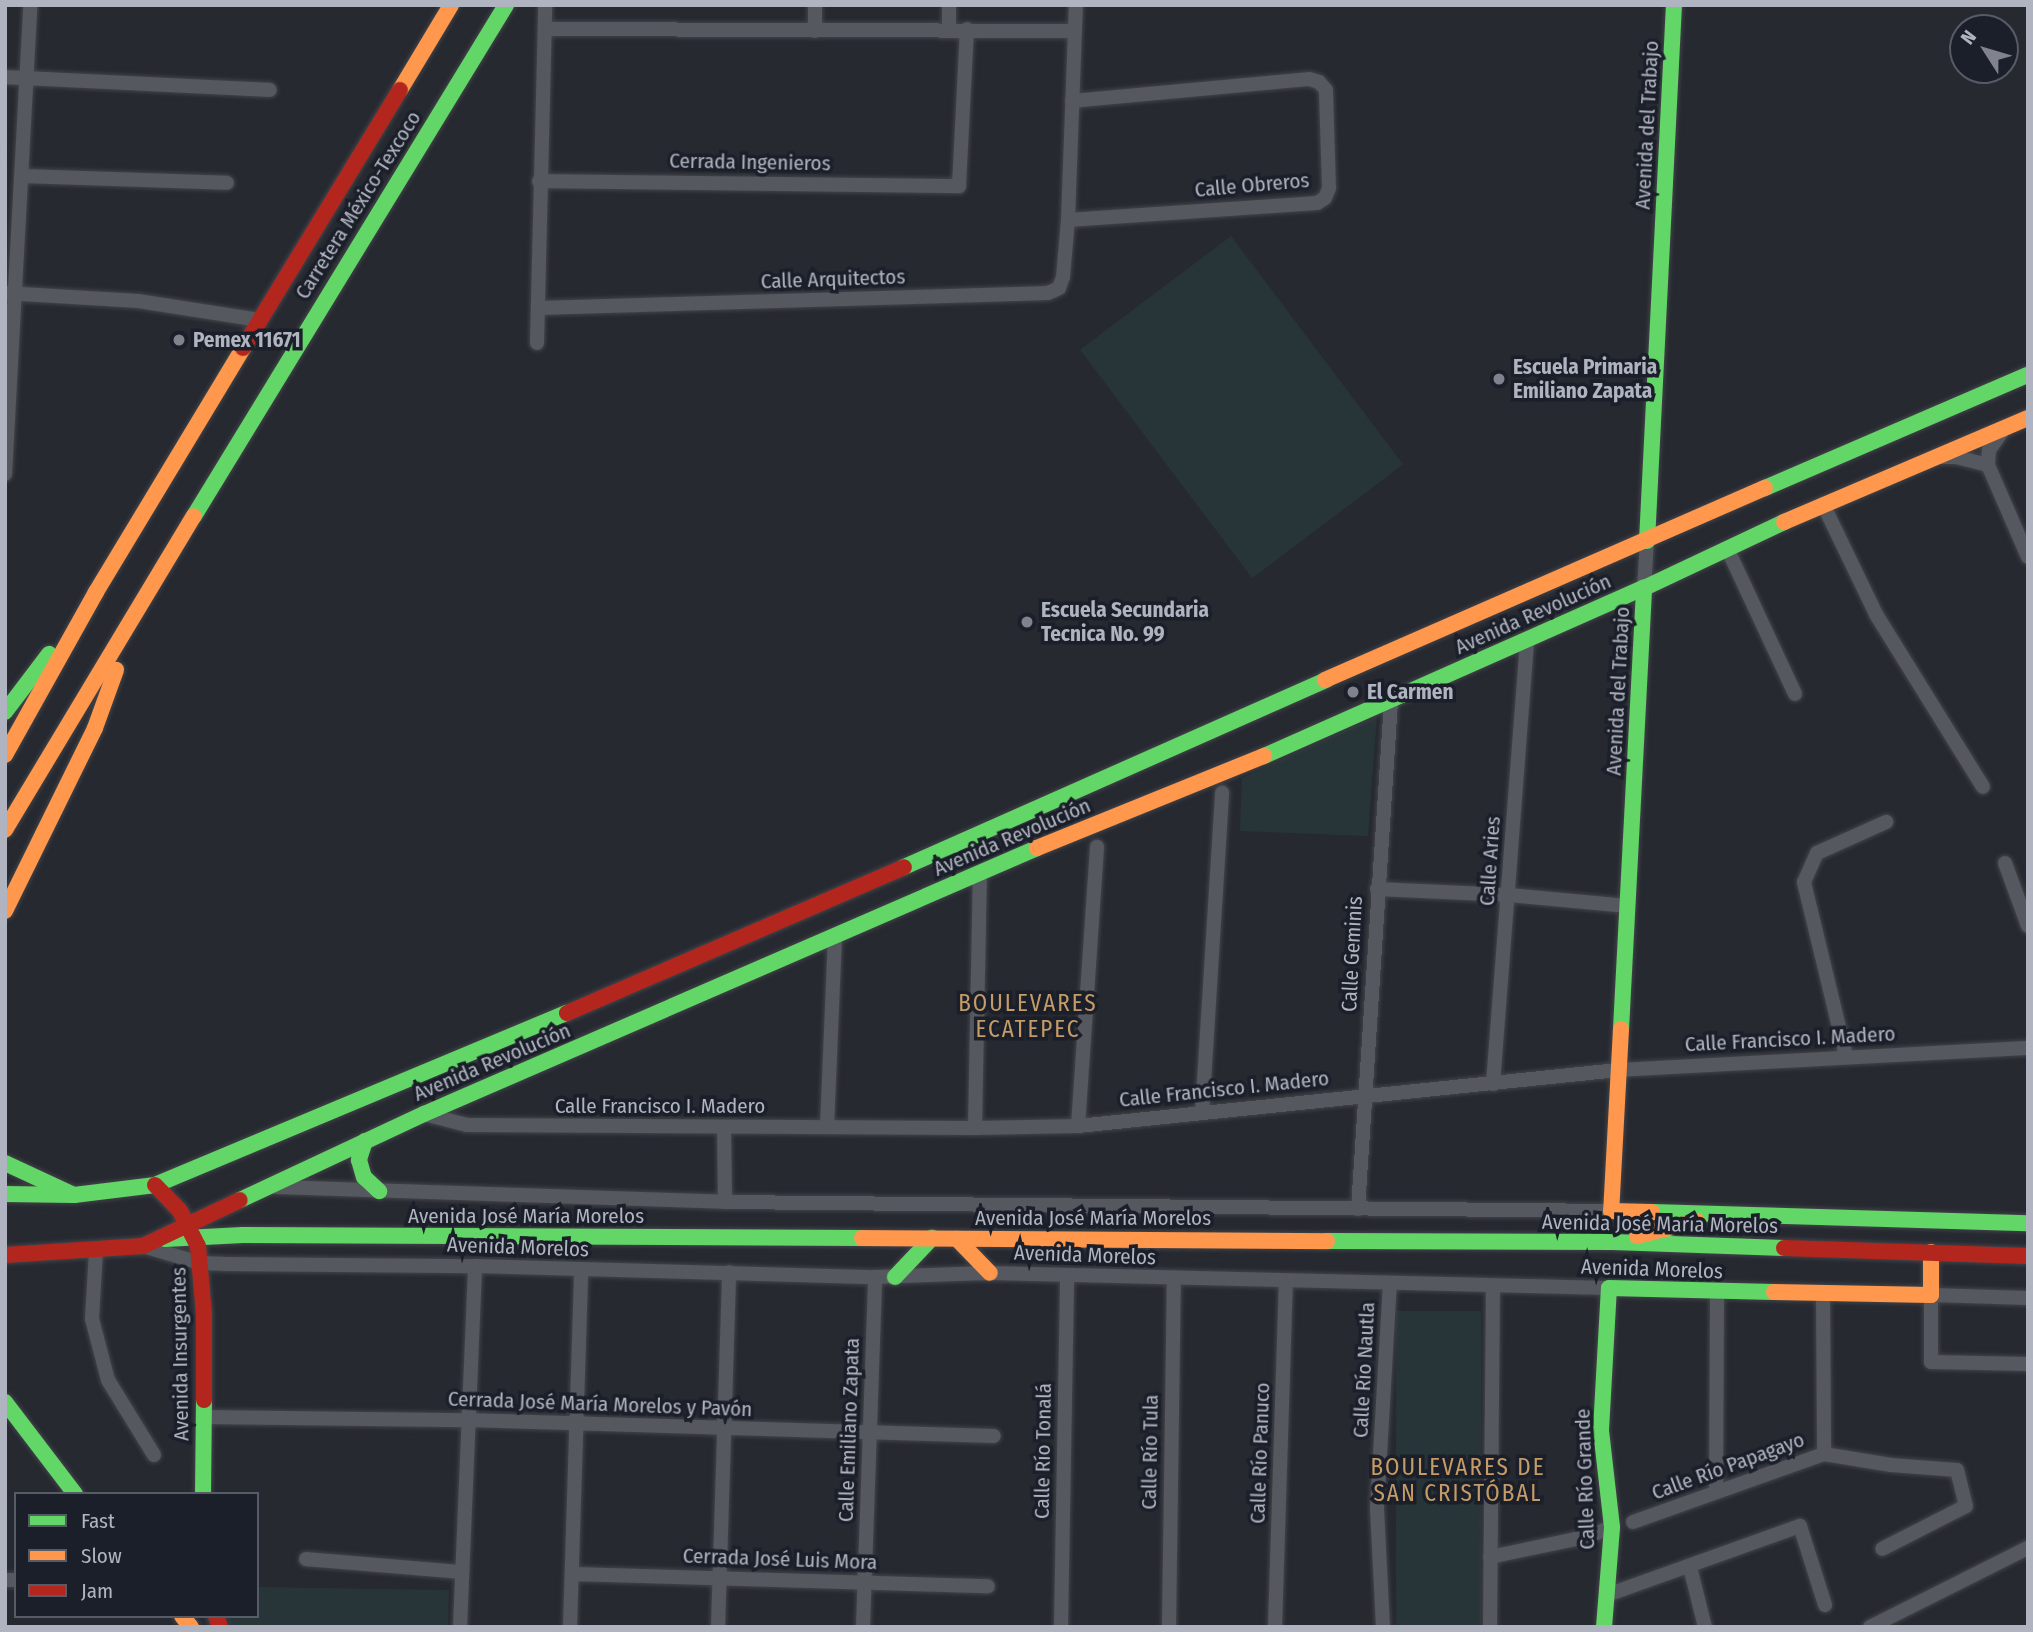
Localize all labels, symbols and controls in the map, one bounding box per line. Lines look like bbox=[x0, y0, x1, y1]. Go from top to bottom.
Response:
north arrow bbox=[1949, 14, 2019, 84]
text: N bbox=[1956, 26, 1981, 49]
street label: Avenida del Trabajo bbox=[1630, 40, 1664, 210]
street label: Carretera México-Texcoco bbox=[290, 106, 426, 304]
street label: Cerrada Ingenieros bbox=[669, 148, 831, 176]
street label: Calle Obreros bbox=[1194, 167, 1310, 203]
street label: Calle Arquitectos bbox=[760, 264, 906, 294]
place label: Pemex 11671 bbox=[193, 327, 301, 353]
marker: Pemex 11671 bbox=[171, 332, 187, 348]
place label: Escuela Primaria Emiliano Zapata bbox=[1513, 354, 1657, 404]
marker: Escuela Primaria Emiliano Zapata bbox=[1491, 371, 1507, 387]
street label: Avenida Revolución bbox=[1451, 568, 1615, 660]
place label: Escuela Secundaria Tecnica No. 99 bbox=[1041, 597, 1209, 647]
street label: Avenida del Trabajo bbox=[1601, 606, 1635, 776]
marker: Escuela Secundaria Tecnica No. 99 bbox=[1019, 614, 1035, 630]
place label: El Carmen bbox=[1367, 679, 1453, 705]
marker: El Carmen bbox=[1345, 684, 1361, 700]
street label: Avenida Revolución bbox=[930, 793, 1094, 881]
street label: Calle Aries bbox=[1474, 815, 1506, 907]
street label: Calle Geminis bbox=[1336, 895, 1368, 1013]
district label: BOULEVARES ECATEPEC bbox=[959, 989, 1097, 1043]
street label: Avenida Revolución bbox=[410, 1018, 574, 1106]
street label: Calle Francisco I. Madero bbox=[1684, 1021, 1896, 1057]
street label: Calle Francisco I. Madero bbox=[1118, 1065, 1330, 1113]
street label: Calle Francisco I. Madero bbox=[555, 1093, 765, 1119]
street label: Avenida José María Morelos bbox=[408, 1203, 644, 1229]
street label: Avenida José María Morelos bbox=[975, 1205, 1211, 1231]
street label: Avenida José María Morelos bbox=[1542, 1209, 1778, 1239]
street label: Avenida Morelos bbox=[447, 1232, 589, 1262]
street label: Avenida Morelos bbox=[1014, 1240, 1156, 1270]
street label: Avenida Morelos bbox=[1581, 1254, 1723, 1284]
street label: Avenida Insurgentes bbox=[166, 1267, 194, 1441]
street label: Calle Río Nautla bbox=[1348, 1301, 1380, 1439]
street label: Calle Emiliano Zapata bbox=[833, 1337, 865, 1523]
street label: Calle Río Panuco bbox=[1245, 1382, 1275, 1524]
street label: Calle Río Tonalá bbox=[1029, 1383, 1057, 1519]
street label: Cerrada José María Morelos y Pavón bbox=[447, 1386, 753, 1422]
street label: Calle Río Tula bbox=[1136, 1394, 1164, 1510]
street label: Calle Río Grande bbox=[1570, 1408, 1600, 1550]
street label: Calle Río Papagayo bbox=[1648, 1427, 1808, 1505]
district label: BOULEVARES DE SAN CRISTÓBAL bbox=[1372, 1453, 1544, 1507]
legend bbox=[14, 1492, 259, 1618]
text: Fast bbox=[81, 1508, 115, 1534]
text: Slow bbox=[81, 1543, 122, 1569]
street label: Cerrada José Luis Mora bbox=[682, 1543, 878, 1575]
text: Jam bbox=[81, 1578, 113, 1604]

